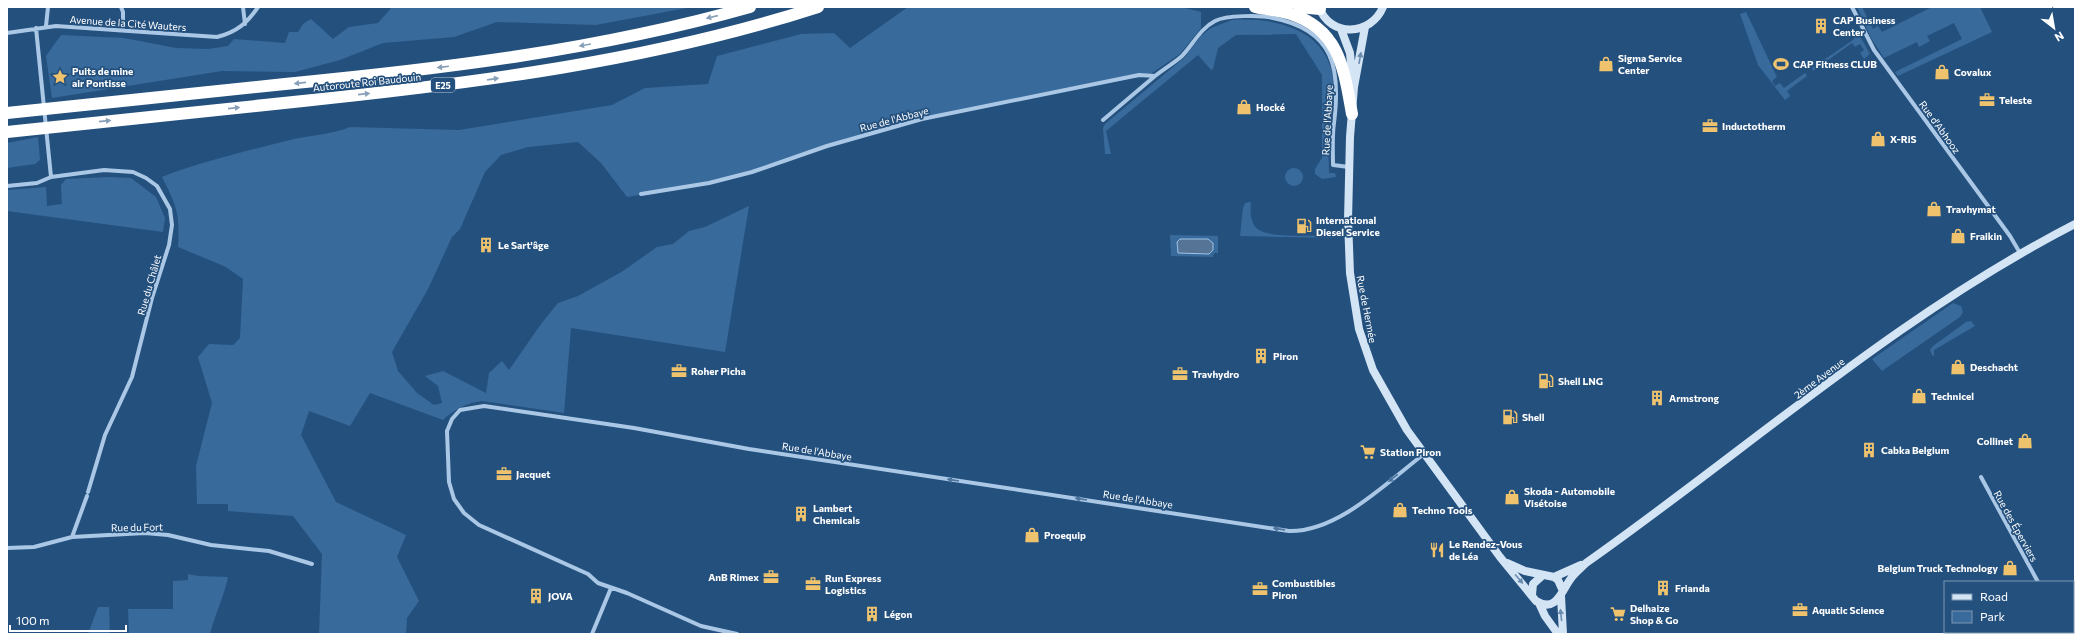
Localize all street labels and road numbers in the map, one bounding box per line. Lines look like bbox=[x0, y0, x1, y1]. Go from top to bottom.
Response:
street label: Avenue de la Cité Wauters bbox=[69, 13, 187, 33]
street label: Autoroute Roi Baudouin bbox=[312, 70, 422, 94]
road number: E25 bbox=[431, 78, 455, 92]
street label: Rue de l'Abbaye bbox=[1319, 84, 1335, 156]
street label: Rue d'Abhooz bbox=[1917, 98, 1963, 156]
street label: Rue de l'Abbaye bbox=[858, 104, 930, 134]
street label: Rue du Châlet bbox=[135, 253, 163, 317]
street label: Rue de Hermée bbox=[1355, 274, 1379, 344]
street label: 2ème Avenue bbox=[1791, 355, 1847, 401]
street label: Rue de l'Abbaye bbox=[781, 440, 853, 462]
street label: Rue de l'Abbaye bbox=[1102, 488, 1174, 510]
street label: Rue des Éperviers bbox=[1992, 488, 2041, 564]
street label: Rue du Fort bbox=[111, 521, 163, 533]

